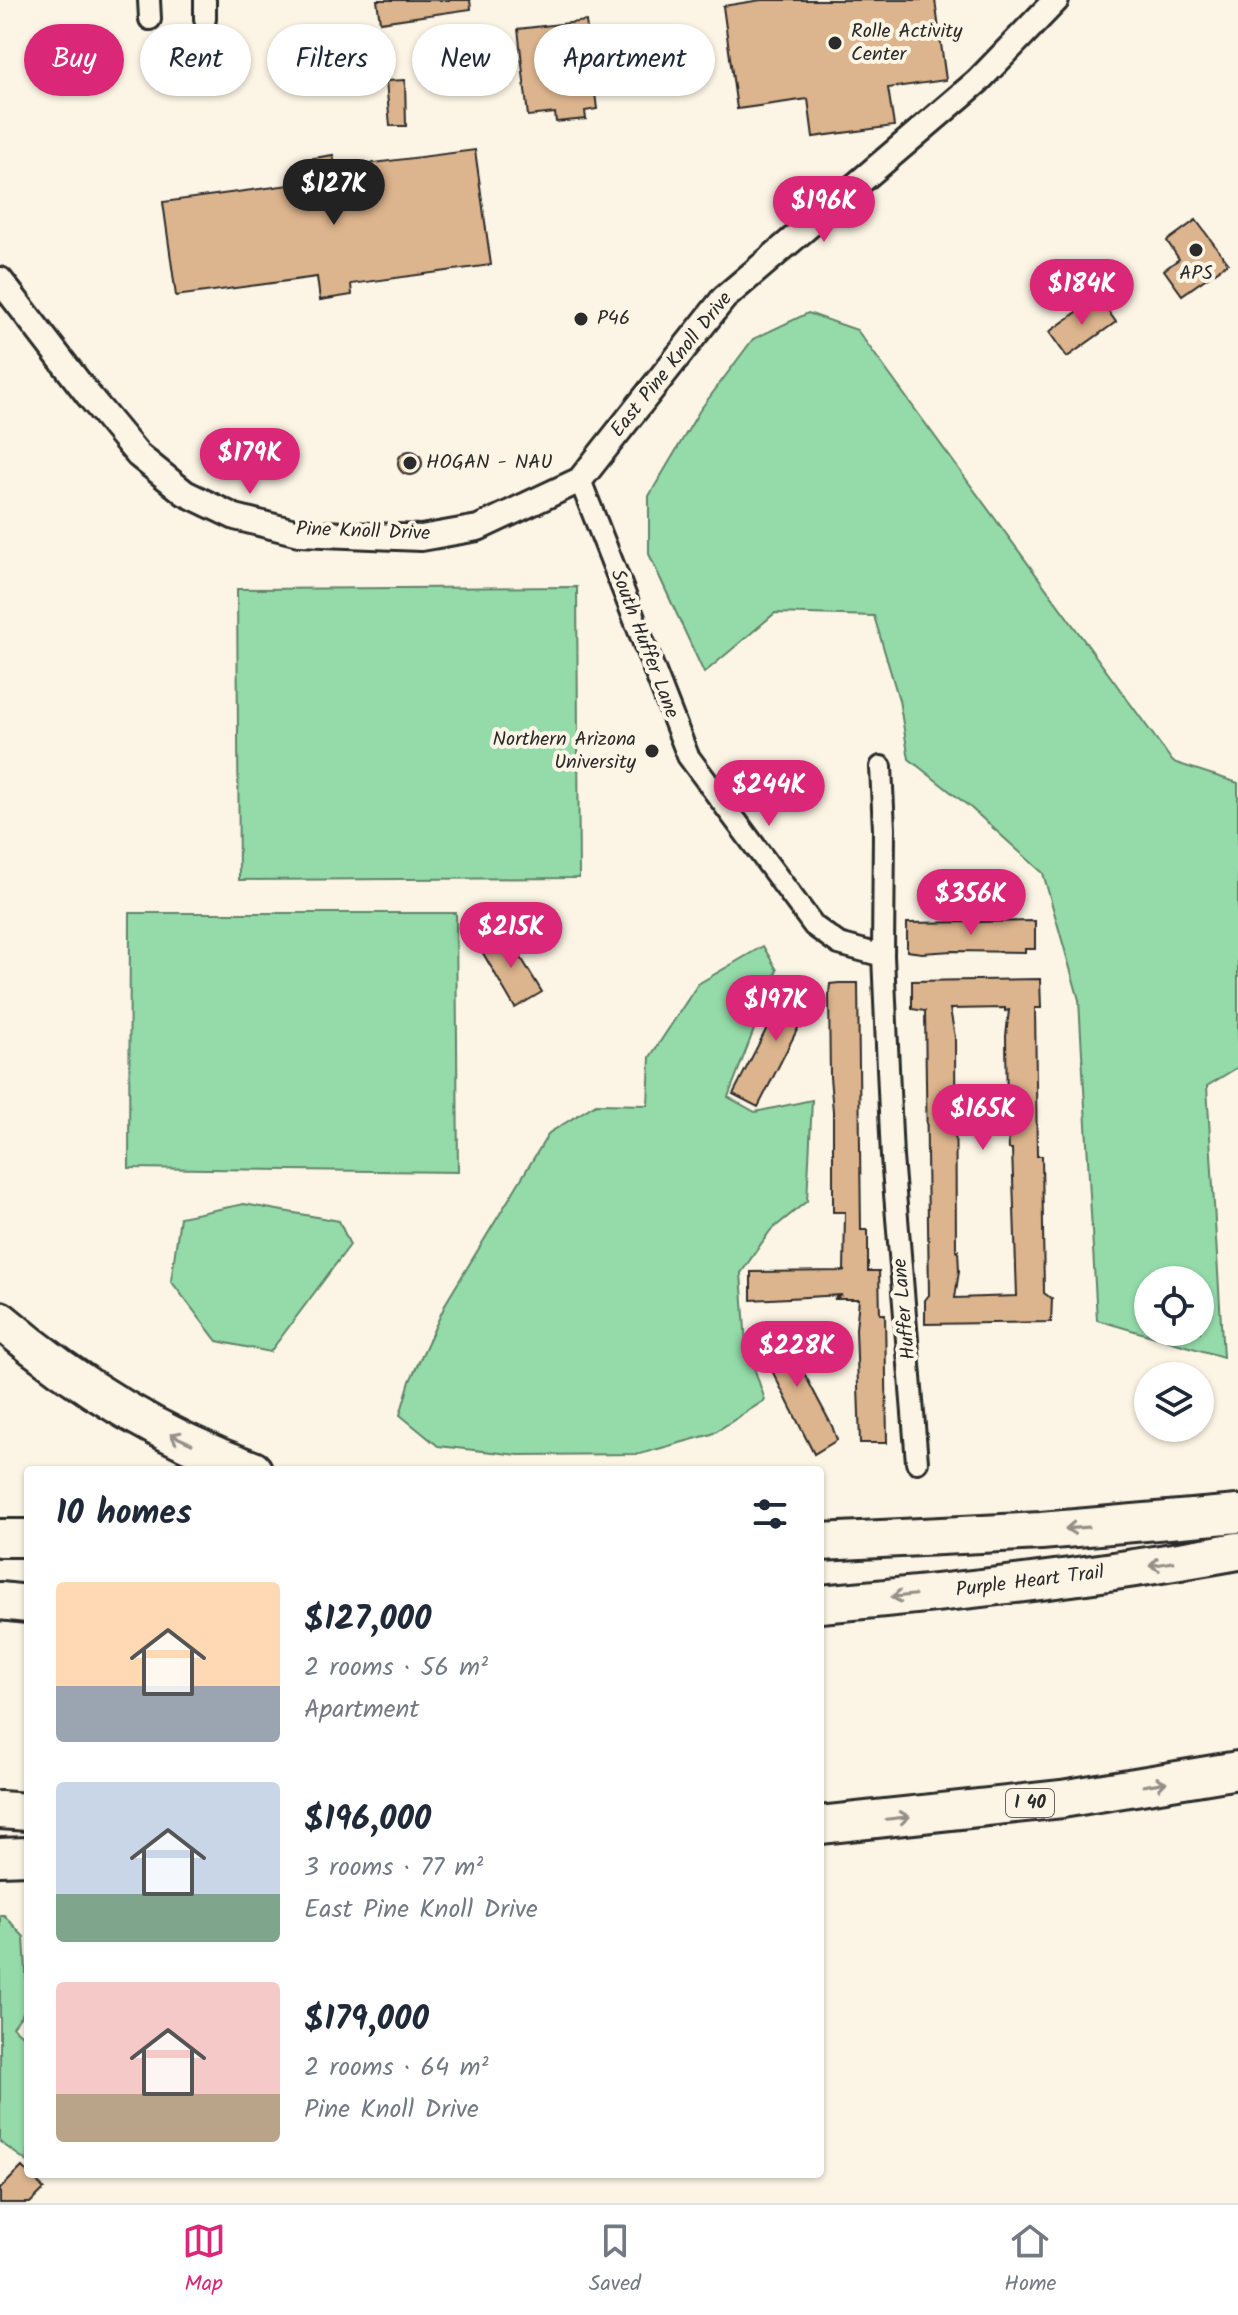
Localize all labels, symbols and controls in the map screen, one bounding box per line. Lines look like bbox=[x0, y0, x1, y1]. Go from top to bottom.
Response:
place label: Rolle Activity Center bbox=[851, 16, 963, 71]
chip: Buy bbox=[24, 24, 124, 96]
chip: Rent bbox=[140, 24, 251, 96]
chip: Filters bbox=[267, 24, 396, 96]
chip: New bbox=[412, 24, 518, 96]
chip: Apartment bbox=[534, 24, 715, 96]
marker: Rolle Activity Center bbox=[826, 34, 844, 52]
pin: $127K bbox=[278, 159, 390, 227]
text: $127K bbox=[301, 164, 367, 206]
pin: $196K bbox=[768, 176, 880, 244]
text: $196K bbox=[791, 181, 857, 223]
marker: APS bbox=[1187, 241, 1205, 259]
place label: APS bbox=[1179, 258, 1213, 290]
pin: $184K bbox=[1026, 259, 1138, 327]
text: $184K bbox=[1048, 264, 1116, 306]
street label: East Pine Knoll Drive bbox=[603, 285, 741, 445]
place label: P46 bbox=[597, 303, 630, 335]
marker: P46 bbox=[572, 310, 590, 328]
pin: $179K bbox=[194, 428, 306, 496]
text: $179K bbox=[218, 433, 282, 475]
place label: HOGAN - NAU bbox=[426, 447, 552, 479]
marker: HOGAN - NAU bbox=[401, 454, 419, 472]
street label: Pine Knoll Drive bbox=[295, 514, 431, 550]
street label: South Huffer Lane bbox=[601, 565, 687, 723]
place label: Northern Arizona University bbox=[493, 724, 637, 779]
marker: Northern Arizona University bbox=[643, 742, 661, 760]
pin: $244K bbox=[713, 760, 825, 828]
text: $244K bbox=[732, 765, 806, 807]
pin: $356K bbox=[915, 869, 1027, 937]
text: $356K bbox=[935, 874, 1007, 916]
pin: $215K bbox=[455, 902, 567, 970]
text: $215K bbox=[477, 907, 545, 949]
pin: $197K bbox=[720, 975, 832, 1043]
text: $197K bbox=[744, 980, 808, 1022]
pin: $165K bbox=[927, 1084, 1039, 1152]
text: $165K bbox=[950, 1089, 1016, 1131]
street label: Huffer Lane bbox=[885, 1257, 925, 1361]
map controls bbox=[1134, 1266, 1214, 1442]
button: locate bbox=[1134, 1266, 1214, 1346]
pin: $228K bbox=[741, 1321, 853, 1389]
text: $228K bbox=[759, 1326, 835, 1368]
button: layers bbox=[1134, 1362, 1214, 1442]
one-way arrow bbox=[170, 1431, 193, 1446]
text: 10 homes bbox=[56, 1487, 192, 1541]
icon: filters bbox=[748, 1492, 792, 1536]
one-way arrow bbox=[1064, 1521, 1091, 1536]
street label: Purple Heart Trail bbox=[954, 1557, 1106, 1607]
one-way arrow bbox=[1149, 1558, 1174, 1573]
one-way arrow bbox=[890, 1589, 917, 1604]
text: $127,000 bbox=[304, 1593, 432, 1647]
icon: home bbox=[120, 1614, 216, 1710]
text: 2 rooms · 56 m² bbox=[304, 1647, 488, 1689]
text: Apartment bbox=[304, 1689, 419, 1731]
one-way arrow bbox=[1142, 1776, 1168, 1791]
road number: I 40 bbox=[1006, 1789, 1054, 1817]
text: $196,000 bbox=[304, 1793, 431, 1847]
one-way arrow bbox=[884, 1810, 911, 1825]
icon: home bbox=[120, 1814, 216, 1910]
text: 3 rooms · 77 m² bbox=[304, 1847, 483, 1889]
text: East Pine Knoll Drive bbox=[304, 1889, 538, 1931]
text: $179,000 bbox=[304, 1993, 429, 2047]
icon: home bbox=[120, 2014, 216, 2110]
text: 2 rooms · 64 m² bbox=[304, 2047, 488, 2089]
text: Pine Knoll Drive bbox=[304, 2089, 479, 2131]
tab: Map bbox=[182, 2219, 226, 2302]
tab: Saved bbox=[589, 2219, 641, 2302]
tab: Home bbox=[1004, 2219, 1056, 2302]

